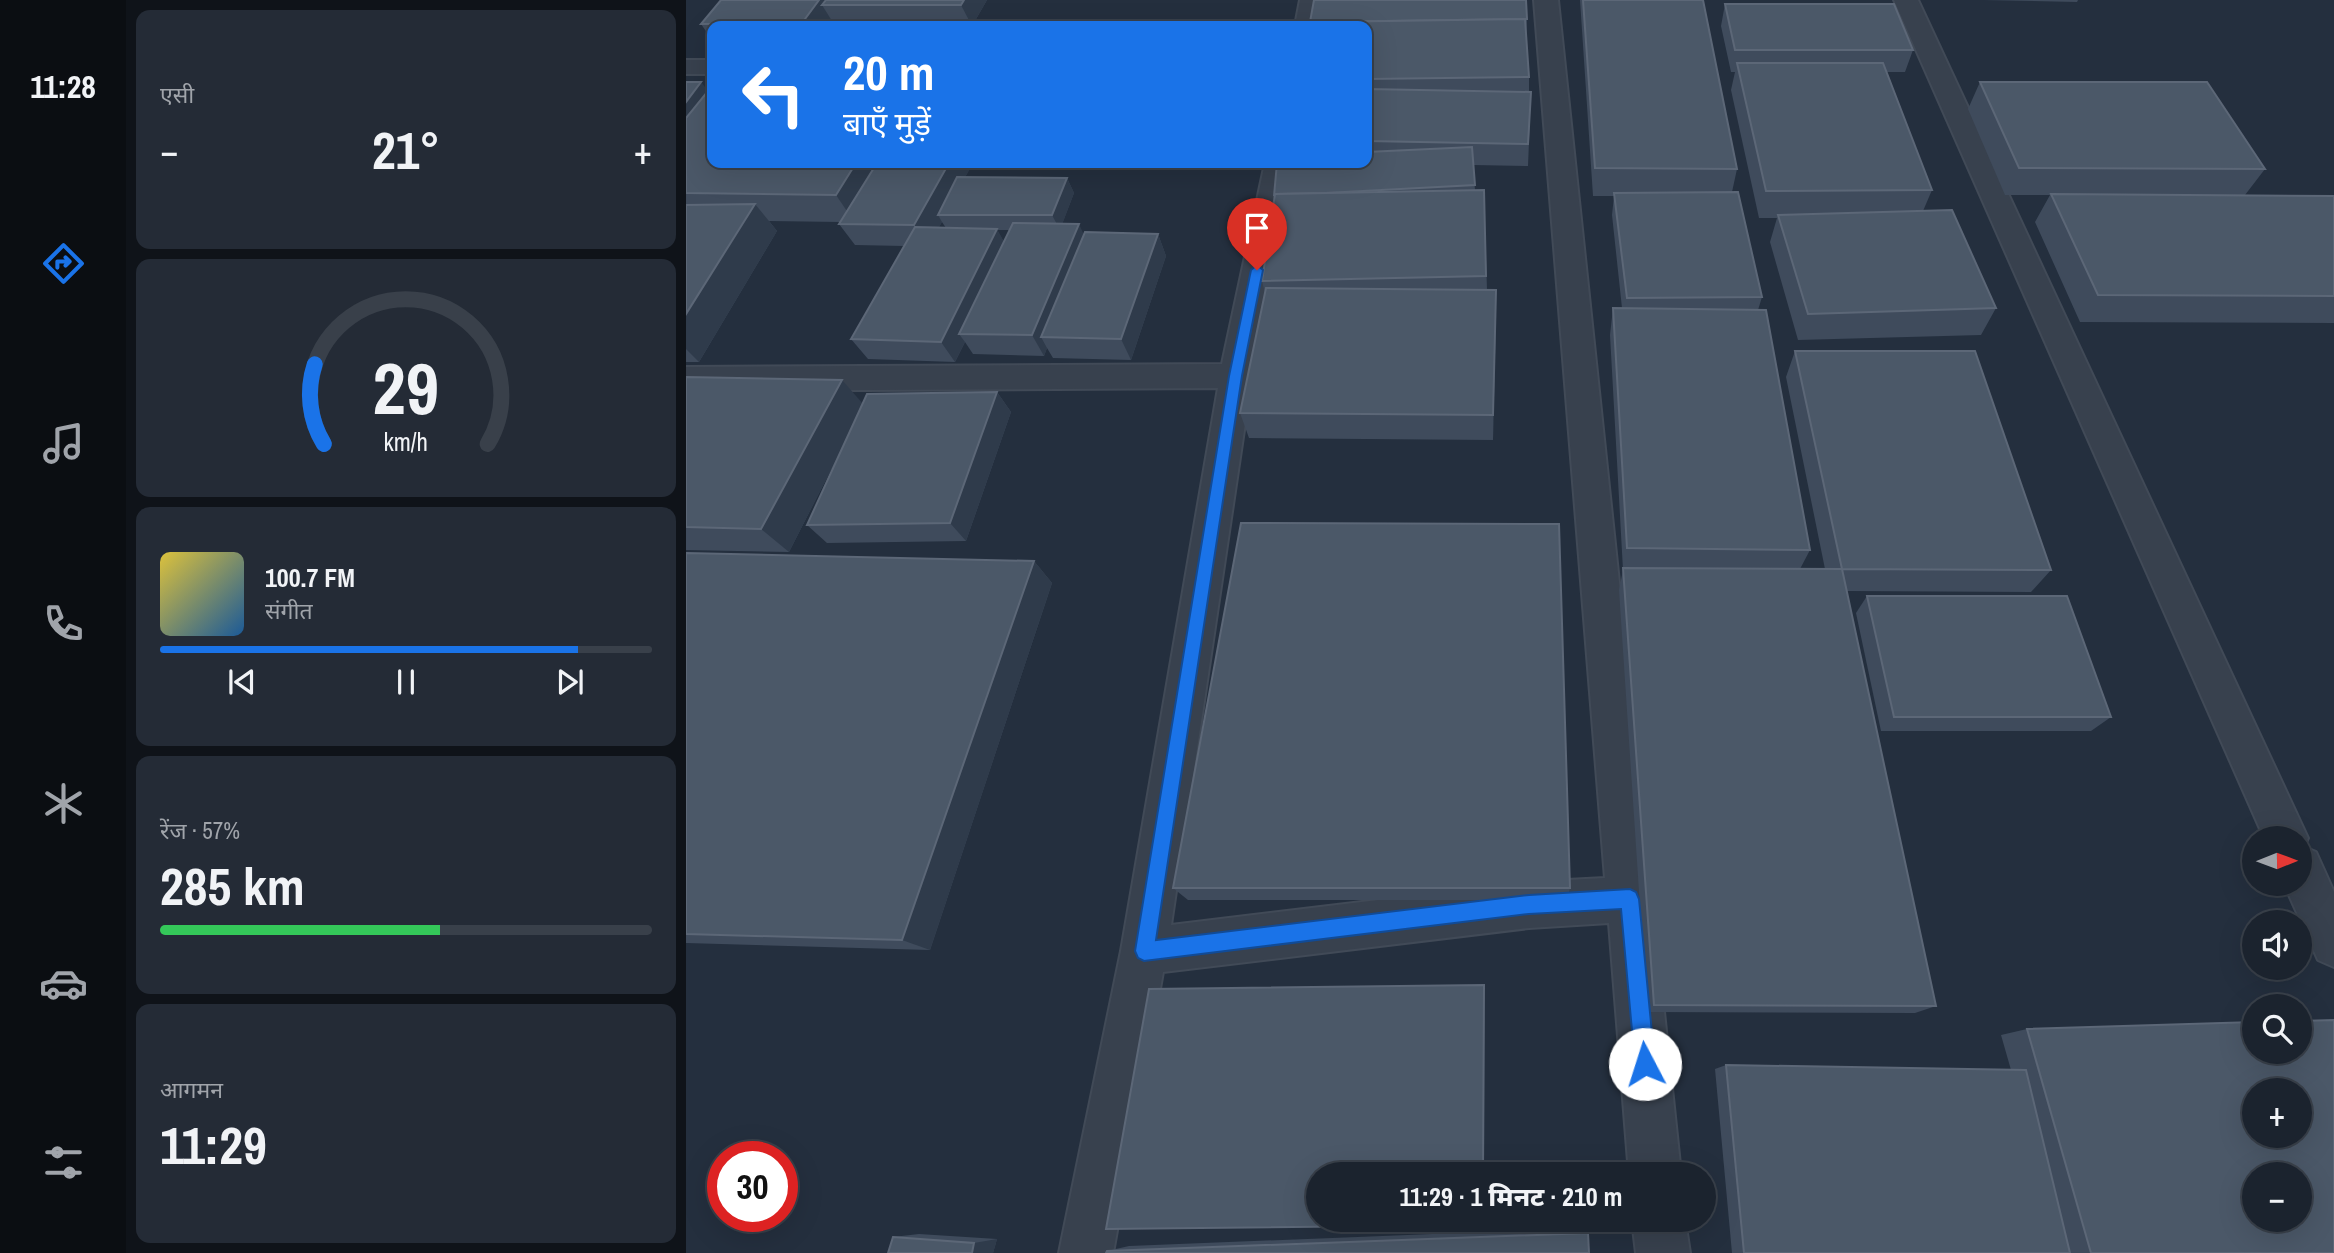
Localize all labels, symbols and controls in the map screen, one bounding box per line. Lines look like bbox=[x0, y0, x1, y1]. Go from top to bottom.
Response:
text: 20 m bbox=[843, 39, 935, 105]
icon: left bbox=[728, 49, 819, 140]
text: 11:28 bbox=[30, 65, 96, 108]
text: एसी bbox=[160, 79, 194, 110]
text: बाएँ मुड़ें bbox=[843, 102, 931, 145]
text: 21° bbox=[372, 115, 440, 185]
text: − bbox=[160, 125, 178, 176]
text: + bbox=[634, 125, 652, 176]
pin bbox=[1227, 198, 1287, 270]
icon: arrive bbox=[1238, 209, 1276, 247]
icon: directions bbox=[39, 239, 88, 288]
text: 29 bbox=[373, 339, 439, 437]
icon: music bbox=[39, 419, 88, 468]
text: km/h bbox=[384, 425, 428, 459]
text: 100.7 FM bbox=[265, 560, 355, 595]
text: संगीत bbox=[265, 595, 313, 626]
icon: phone bbox=[39, 599, 88, 648]
icon: previous bbox=[223, 663, 261, 701]
icon: pause bbox=[387, 663, 425, 701]
icon: next bbox=[551, 663, 589, 701]
icon: climate bbox=[39, 779, 88, 828]
text: रेंज · 57% bbox=[160, 815, 240, 846]
north arrow bbox=[2242, 826, 2312, 896]
map controls bbox=[2242, 826, 2312, 1232]
text: 285 km bbox=[160, 851, 305, 921]
button: sound bbox=[2242, 910, 2312, 980]
icon: car bbox=[39, 959, 88, 1008]
button: search bbox=[2242, 994, 2312, 1064]
position arrow bbox=[1608, 1027, 1682, 1101]
text: आगमन bbox=[160, 1074, 223, 1105]
button: + bbox=[2242, 1078, 2312, 1148]
text: 11:29 bbox=[160, 1110, 267, 1180]
icon: filters bbox=[39, 1138, 88, 1187]
speed limit sign: 30 bbox=[707, 1141, 798, 1232]
button: − bbox=[2242, 1162, 2312, 1232]
text: 11:29 · 1 मिनट · 210 m bbox=[1399, 1179, 1623, 1214]

